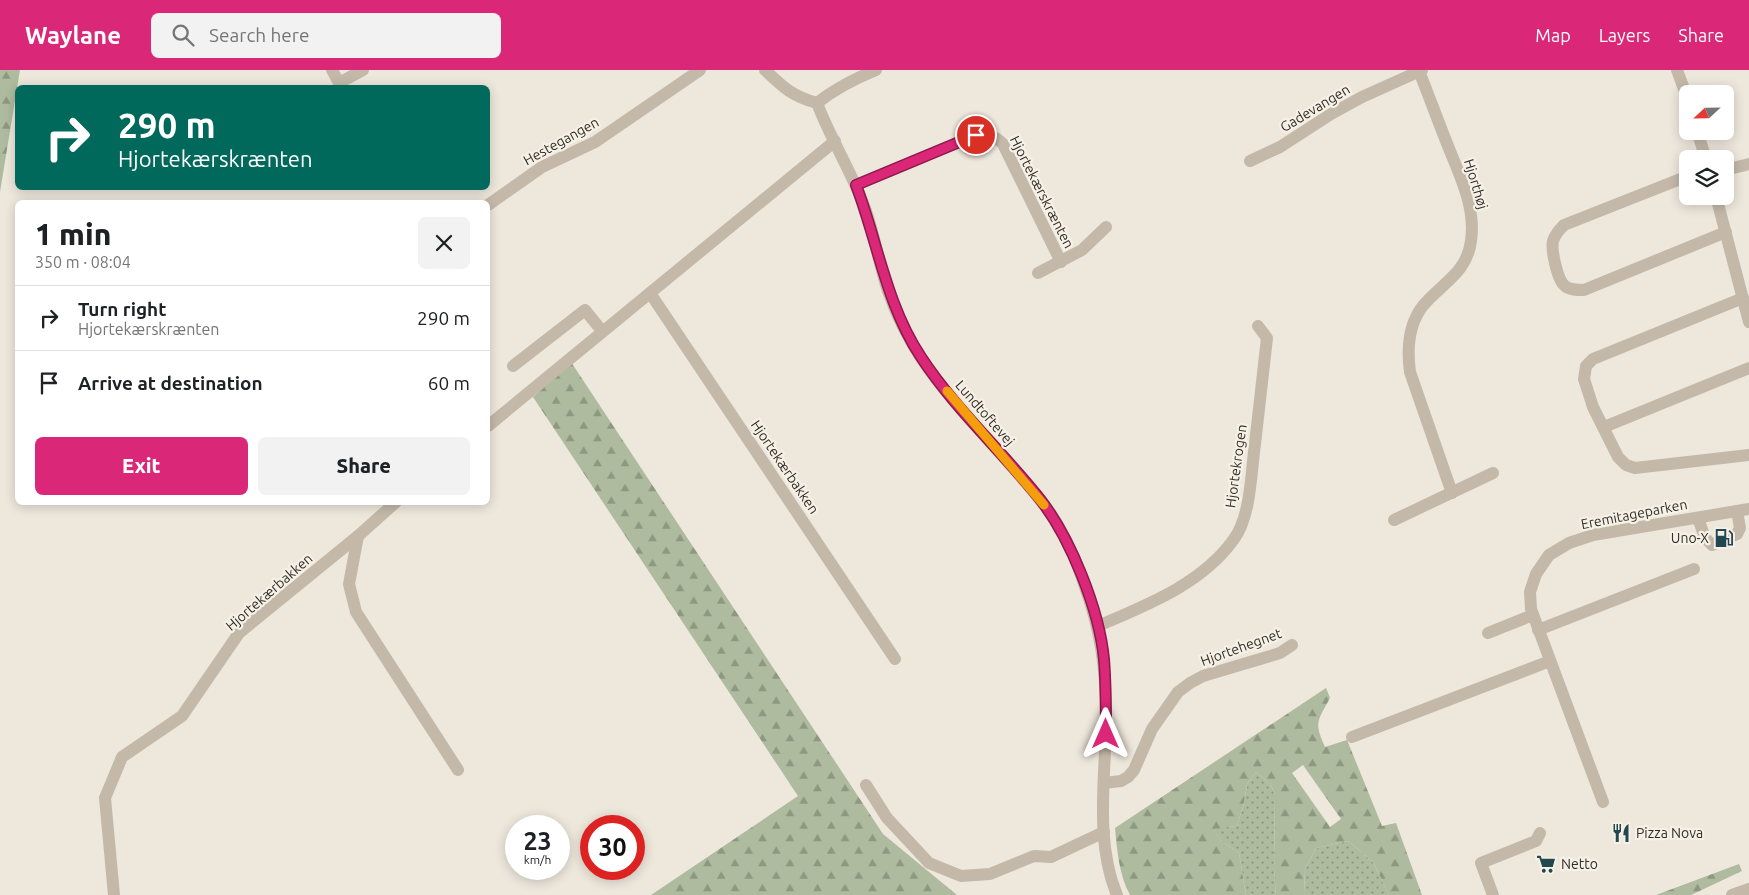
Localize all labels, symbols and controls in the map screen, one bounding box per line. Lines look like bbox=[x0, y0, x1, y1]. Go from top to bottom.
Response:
search box bbox=[151, 13, 501, 58]
icon: search bbox=[169, 21, 197, 49]
text: Waylane bbox=[25, 22, 121, 49]
text: Search here bbox=[209, 24, 309, 46]
text: Map bbox=[1535, 25, 1571, 45]
text: Layers bbox=[1599, 25, 1650, 45]
text: Share bbox=[1678, 25, 1724, 45]
street label: Gadevangen bbox=[1277, 81, 1353, 135]
north arrow bbox=[1679, 85, 1734, 140]
map controls bbox=[1679, 85, 1734, 205]
icon: right bbox=[35, 105, 100, 170]
text: 290 m bbox=[118, 105, 216, 145]
street label: Hestegangen bbox=[520, 114, 602, 168]
pin bbox=[955, 114, 997, 156]
icon: arrive bbox=[962, 121, 990, 149]
street label: Hjortekærskrænten bbox=[1007, 133, 1077, 251]
text: Hjortekærskrænten bbox=[118, 146, 313, 171]
button: layers bbox=[1679, 150, 1734, 205]
street label: Hjorthøj bbox=[1461, 157, 1491, 211]
text: 1 min bbox=[35, 217, 111, 251]
button: close bbox=[418, 217, 470, 269]
text: 350 m · 08:04 bbox=[35, 253, 131, 271]
text: Turn right bbox=[78, 298, 166, 320]
icon: right bbox=[35, 304, 63, 332]
text: 290 m bbox=[417, 307, 470, 329]
text: Hjortekærskrænten bbox=[78, 320, 220, 338]
icon: arrive bbox=[35, 369, 63, 397]
text: Arrive at destination bbox=[78, 372, 263, 394]
text: 60 m bbox=[428, 372, 470, 394]
street label: Lundtoftevej bbox=[952, 377, 1018, 449]
street label: Hjortekærbakken bbox=[748, 417, 822, 517]
street label: Hjortekrogen bbox=[1222, 423, 1250, 509]
button: Exit bbox=[35, 437, 248, 495]
button: Share bbox=[258, 437, 470, 495]
street label: Eremitageparken bbox=[1579, 496, 1689, 532]
fuel station icon: Uno-X bbox=[1713, 527, 1735, 549]
place label: Uno-X bbox=[1671, 530, 1709, 546]
street label: Hjortekærbakken bbox=[223, 550, 315, 634]
street label: Hjortehegnet bbox=[1198, 625, 1284, 669]
position arrow bbox=[1079, 707, 1131, 759]
speed limit sign: 30 bbox=[580, 815, 645, 880]
restaurant icon: Pizza Nova bbox=[1610, 822, 1632, 844]
place label: Pizza Nova bbox=[1636, 825, 1703, 841]
text: 23 bbox=[523, 827, 552, 855]
text: km/h bbox=[524, 853, 551, 866]
supermarket icon: Netto bbox=[1535, 853, 1557, 875]
place label: Netto bbox=[1561, 856, 1598, 872]

